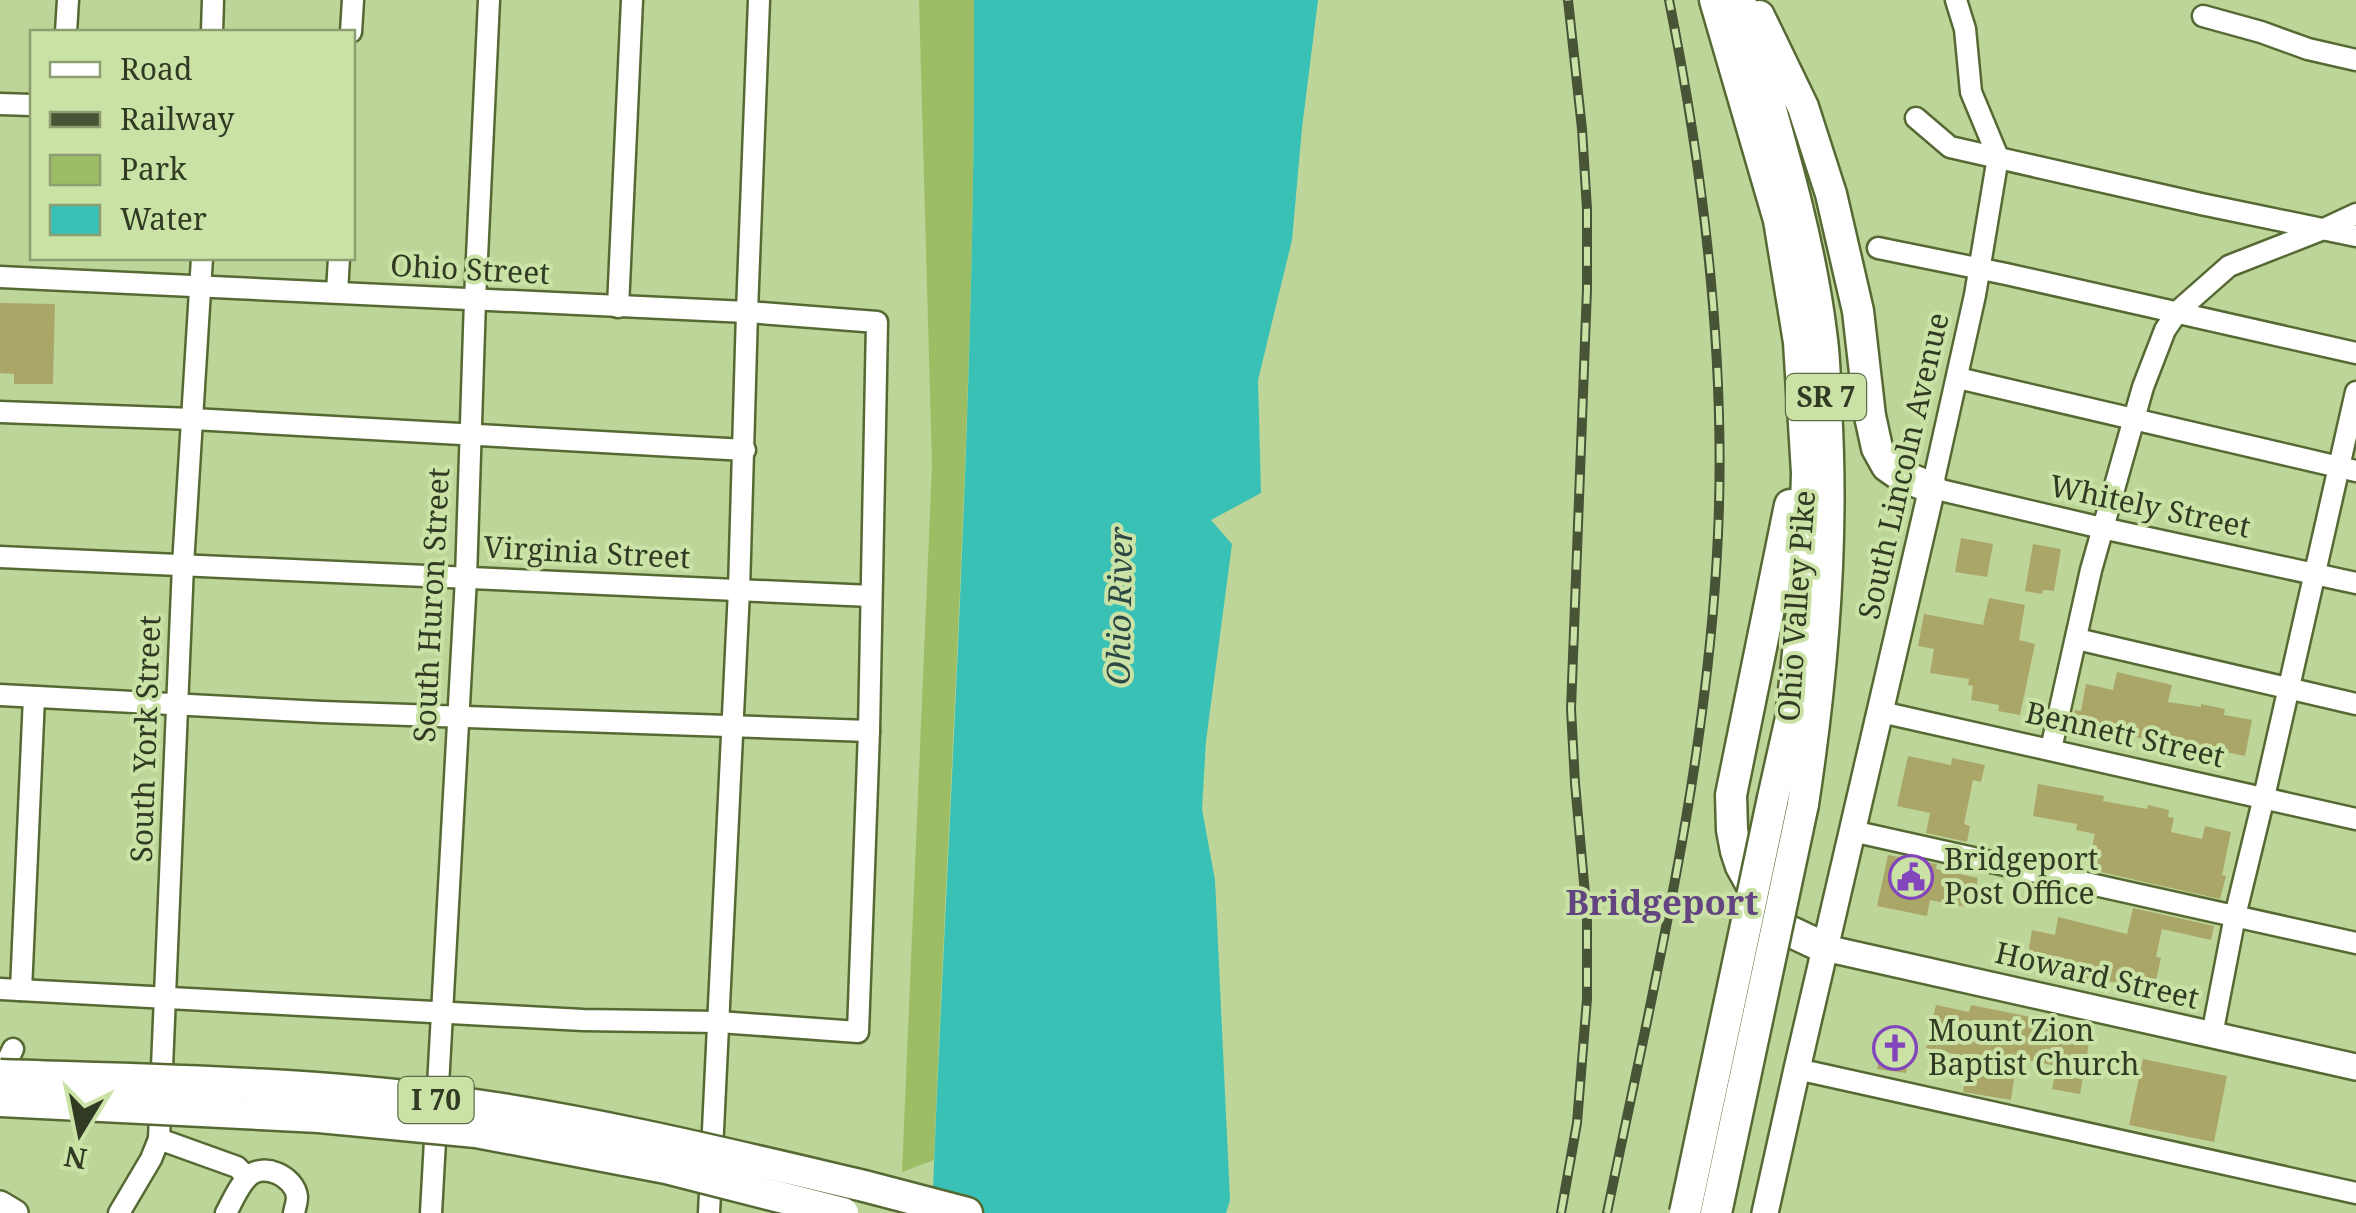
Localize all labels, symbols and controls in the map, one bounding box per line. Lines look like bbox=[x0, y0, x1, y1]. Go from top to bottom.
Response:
legend bbox=[30, 30, 355, 260]
text: Road bbox=[120, 48, 192, 89]
text: Railway bbox=[120, 98, 235, 139]
text: Park bbox=[120, 148, 187, 189]
text: Water bbox=[120, 198, 207, 239]
street label: Ohio Street bbox=[389, 244, 551, 293]
street label: South Lincoln Avenue bbox=[1847, 308, 1958, 623]
road number: SR 7 bbox=[1786, 374, 1866, 420]
street label: Whitely Street bbox=[2046, 464, 2255, 547]
street label: South Huron Street bbox=[403, 466, 458, 743]
street label: Ohio Valley Pike bbox=[1767, 489, 1824, 723]
water label: Ohio River bbox=[1096, 525, 1141, 685]
street label: Virginia Street bbox=[483, 526, 692, 577]
street label: South York Street bbox=[120, 615, 169, 863]
street label: Bennett Street bbox=[2022, 691, 2229, 776]
place label: Bridgeport Post Office bbox=[1944, 838, 2098, 913]
public building icon: Bridgeport Post Office bbox=[1888, 854, 1934, 900]
district label: Bridgeport bbox=[1565, 878, 1759, 925]
street label: Howard Street bbox=[1991, 931, 2203, 1018]
place label: Mount Zion Baptist Church bbox=[1928, 1009, 2139, 1084]
church icon: Mount Zion Baptist Church bbox=[1872, 1025, 1918, 1071]
road number: I 70 bbox=[398, 1077, 474, 1123]
north arrow bbox=[30, 1083, 130, 1183]
text: N bbox=[61, 1138, 90, 1179]

